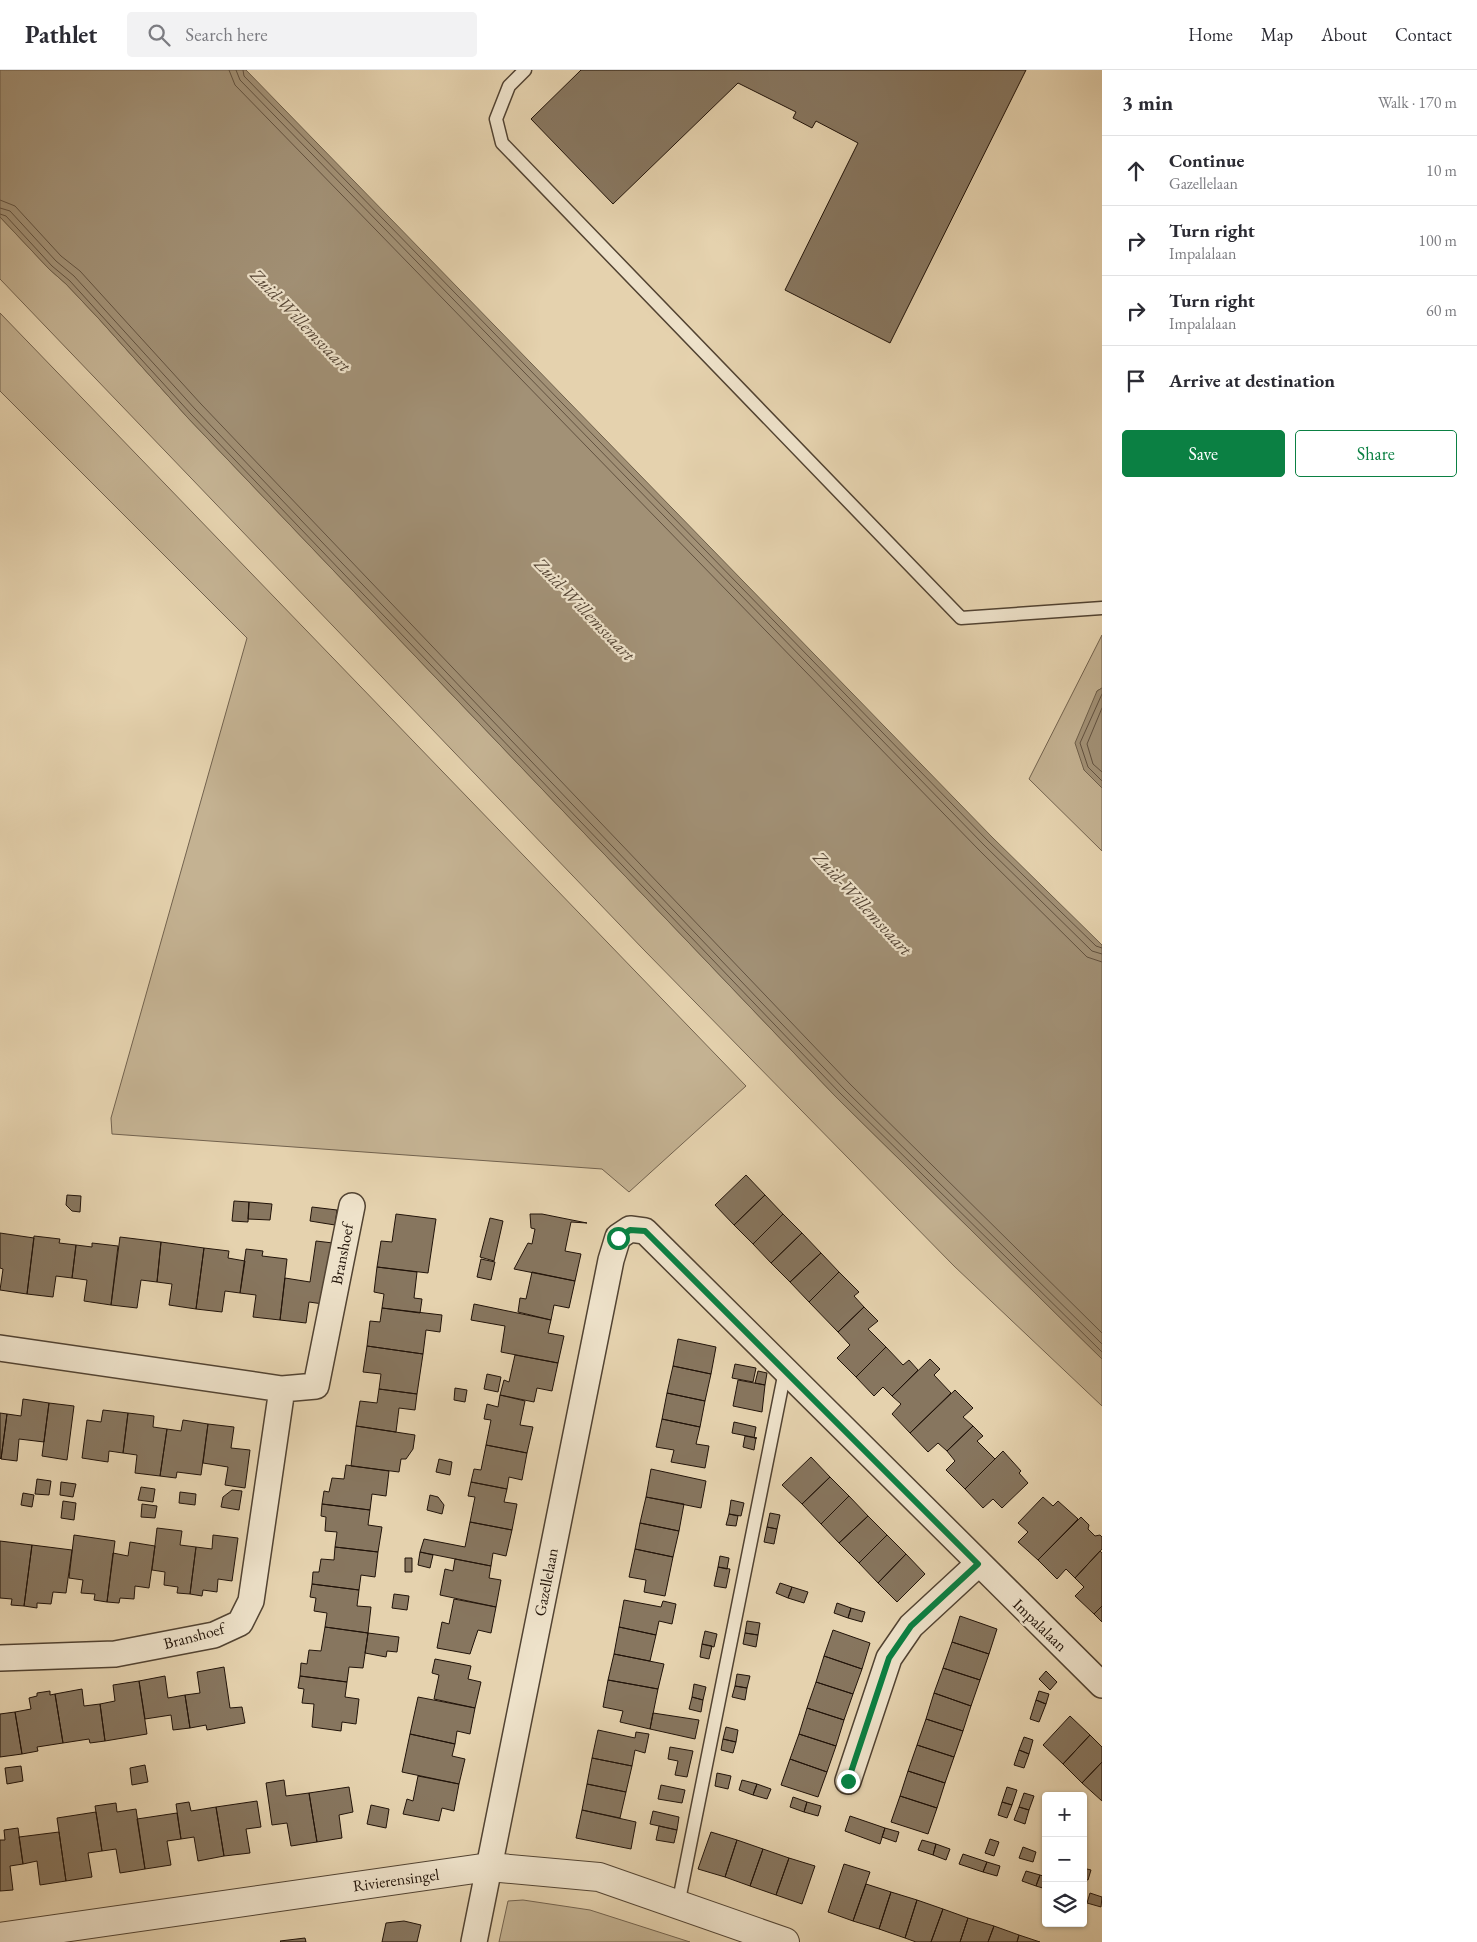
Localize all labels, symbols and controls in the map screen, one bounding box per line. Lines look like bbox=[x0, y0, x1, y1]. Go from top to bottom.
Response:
search box bbox=[127, 12, 477, 57]
text: Pathlet bbox=[25, 19, 97, 50]
icon: search bbox=[145, 21, 173, 49]
text: Search here bbox=[185, 22, 268, 47]
text: Home bbox=[1188, 23, 1233, 46]
text: Map bbox=[1261, 23, 1293, 46]
text: About bbox=[1321, 23, 1367, 46]
text: Contact bbox=[1395, 23, 1452, 46]
text: 3 min bbox=[1122, 89, 1173, 116]
text: Walk · 170 m bbox=[1378, 92, 1457, 113]
text: Continue bbox=[1169, 148, 1244, 173]
icon: ahead bbox=[1122, 157, 1150, 185]
text: 10 m bbox=[1426, 160, 1457, 181]
text: Gazellelaan bbox=[1169, 173, 1238, 194]
text: Turn right bbox=[1169, 218, 1255, 243]
icon: right bbox=[1122, 227, 1150, 255]
text: 100 m bbox=[1418, 230, 1457, 251]
text: Impalalaan bbox=[1169, 243, 1237, 264]
water label: Zuid-Willemsvaart bbox=[245, 263, 357, 377]
text: Turn right bbox=[1169, 288, 1255, 313]
icon: right bbox=[1122, 297, 1150, 325]
text: 60 m bbox=[1426, 300, 1457, 321]
text: Impalalaan bbox=[1169, 313, 1237, 334]
icon: arrive bbox=[1122, 367, 1150, 395]
text: Arrive at destination bbox=[1169, 368, 1335, 393]
button: Save bbox=[1122, 430, 1285, 477]
button: Share bbox=[1295, 430, 1457, 477]
water label: Zuid-Willemsvaart bbox=[529, 552, 641, 666]
water label: Zuid-Willemsvaart bbox=[808, 845, 918, 961]
street label: Branshoef bbox=[326, 1220, 359, 1287]
route start bbox=[607, 1227, 630, 1250]
street label: Gazellelaan bbox=[529, 1546, 563, 1618]
street label: Impalalaan bbox=[1008, 1594, 1072, 1656]
street label: Branshoef bbox=[161, 1617, 229, 1654]
route end bbox=[837, 1770, 860, 1793]
map controls bbox=[1042, 1792, 1087, 1927]
button: + bbox=[1042, 1792, 1087, 1837]
button: − bbox=[1042, 1837, 1087, 1882]
street label: Rivierensingel bbox=[351, 1864, 441, 1896]
button: layers bbox=[1042, 1882, 1087, 1927]

